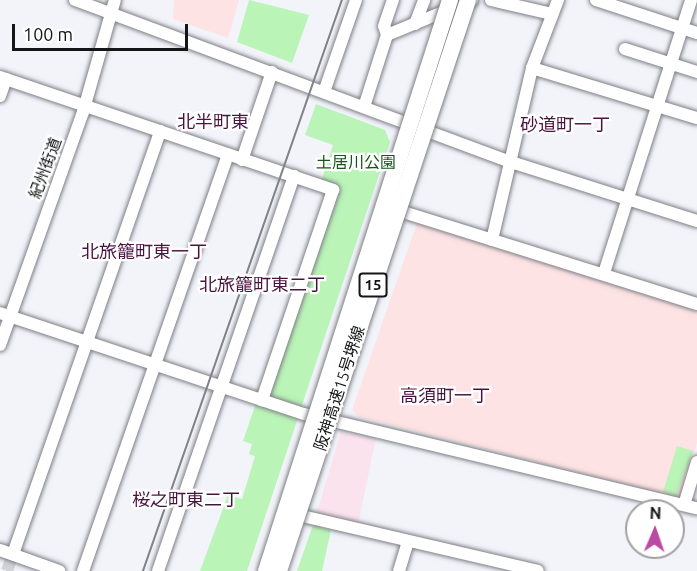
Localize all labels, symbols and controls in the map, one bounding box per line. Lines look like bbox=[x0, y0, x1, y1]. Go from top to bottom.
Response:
scale bar bbox=[15, 12, 190, 50]
text: 100 m bbox=[23, 24, 73, 44]
district label: 北半町東 bbox=[177, 110, 249, 132]
district label: 砂道町一丁 bbox=[520, 113, 610, 135]
street label: 紀州街道 bbox=[25, 135, 65, 201]
park label: 土居川公園 bbox=[316, 152, 396, 172]
district label: 北旅籠町東一丁 bbox=[81, 240, 207, 262]
district label: 北旅籠町東二丁 bbox=[199, 273, 325, 295]
road number: 15 bbox=[358, 273, 388, 297]
street label: 阪神高速15号堺線 bbox=[310, 323, 368, 453]
district label: 高須町一丁 bbox=[400, 384, 490, 406]
district label: 桜之町東二丁 bbox=[132, 488, 240, 510]
north arrow bbox=[625, 499, 685, 559]
text: N bbox=[649, 504, 662, 522]

